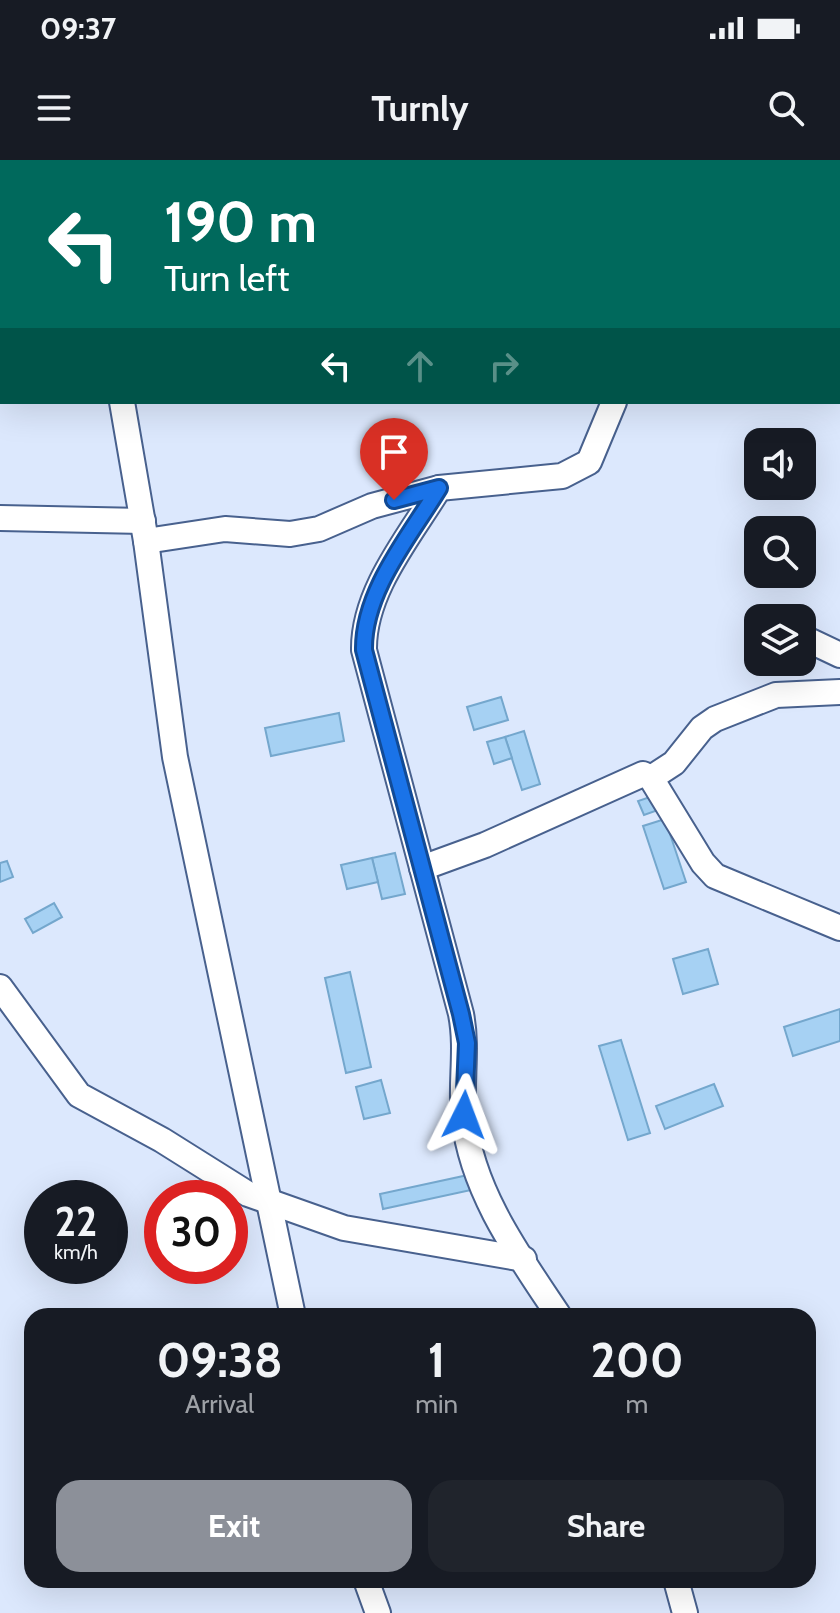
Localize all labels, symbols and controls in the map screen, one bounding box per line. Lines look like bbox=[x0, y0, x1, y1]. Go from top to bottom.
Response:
text: 09:37 bbox=[40, 10, 116, 47]
icon: menu bbox=[32, 86, 76, 130]
text: Turnly bbox=[371, 86, 469, 130]
icon: search bbox=[764, 86, 808, 130]
text: 190 m bbox=[164, 188, 317, 256]
icon: left bbox=[32, 192, 136, 296]
text: Turn left bbox=[164, 256, 289, 300]
icon: left bbox=[314, 344, 358, 388]
icon: ahead bbox=[398, 344, 442, 388]
icon: right bbox=[482, 344, 526, 388]
pin bbox=[360, 418, 428, 500]
map controls bbox=[744, 428, 816, 676]
button: sound bbox=[744, 428, 816, 500]
icon: arrive bbox=[372, 430, 416, 474]
button: search bbox=[744, 516, 816, 588]
button: layers bbox=[744, 604, 816, 676]
position arrow bbox=[422, 1073, 506, 1157]
speed limit sign: 30 bbox=[144, 1180, 248, 1284]
text: 22 bbox=[55, 1197, 97, 1246]
text: km/h bbox=[54, 1240, 98, 1264]
text: 09:38 bbox=[156, 1331, 283, 1389]
text: 1 bbox=[428, 1331, 445, 1389]
text: 200 bbox=[590, 1331, 684, 1389]
text: Arrival bbox=[185, 1388, 254, 1420]
text: min bbox=[415, 1388, 458, 1420]
text: m bbox=[626, 1388, 648, 1420]
button: Exit bbox=[56, 1480, 412, 1572]
button: Share bbox=[428, 1480, 784, 1572]

